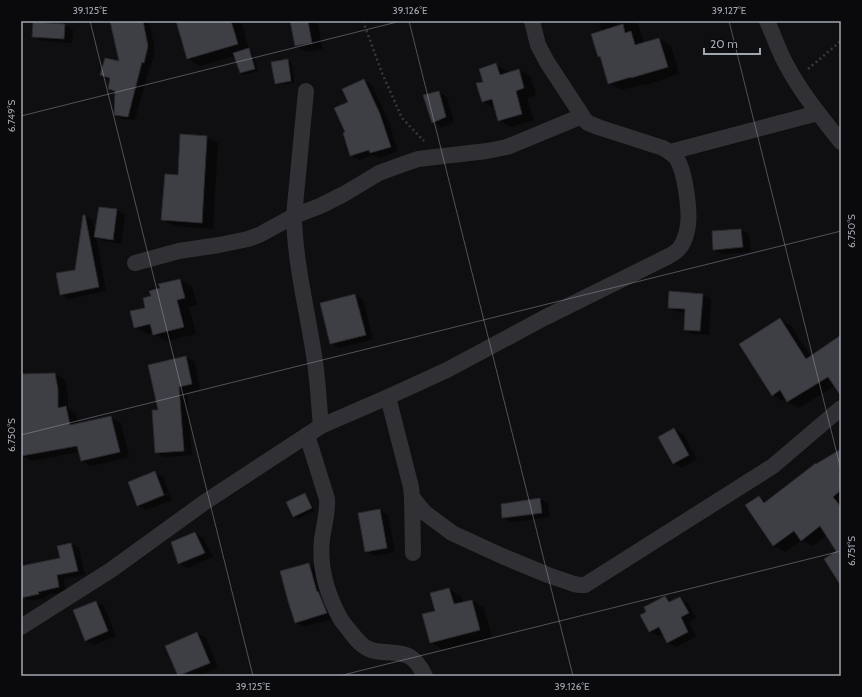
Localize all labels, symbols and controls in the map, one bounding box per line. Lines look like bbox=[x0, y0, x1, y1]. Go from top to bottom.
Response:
text: 39.125°E bbox=[72, 4, 108, 17]
text: 39.126°E bbox=[392, 4, 428, 17]
text: 39.127°E bbox=[712, 4, 747, 17]
scale bar bbox=[704, 30, 760, 56]
text: 20 m bbox=[710, 36, 738, 51]
text: 6.749°S bbox=[5, 100, 18, 132]
text: 6.750°S bbox=[845, 214, 858, 248]
text: 6.750°S bbox=[5, 418, 18, 452]
text: 6.751°S bbox=[845, 536, 858, 566]
text: 39.125°E bbox=[235, 680, 271, 693]
text: 39.126°E bbox=[554, 680, 590, 693]

